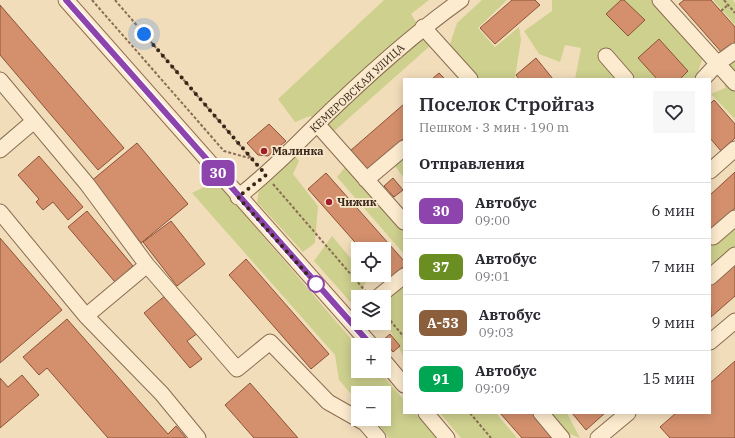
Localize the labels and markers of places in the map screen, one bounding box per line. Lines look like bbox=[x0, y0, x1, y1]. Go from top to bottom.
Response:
place label: Малинка bbox=[272, 144, 323, 158]
marker: Малинка bbox=[259, 146, 269, 156]
place label: Чижик bbox=[337, 195, 377, 209]
marker: Чижик bbox=[324, 197, 334, 207]
unlabelled marker bbox=[307, 275, 325, 293]

